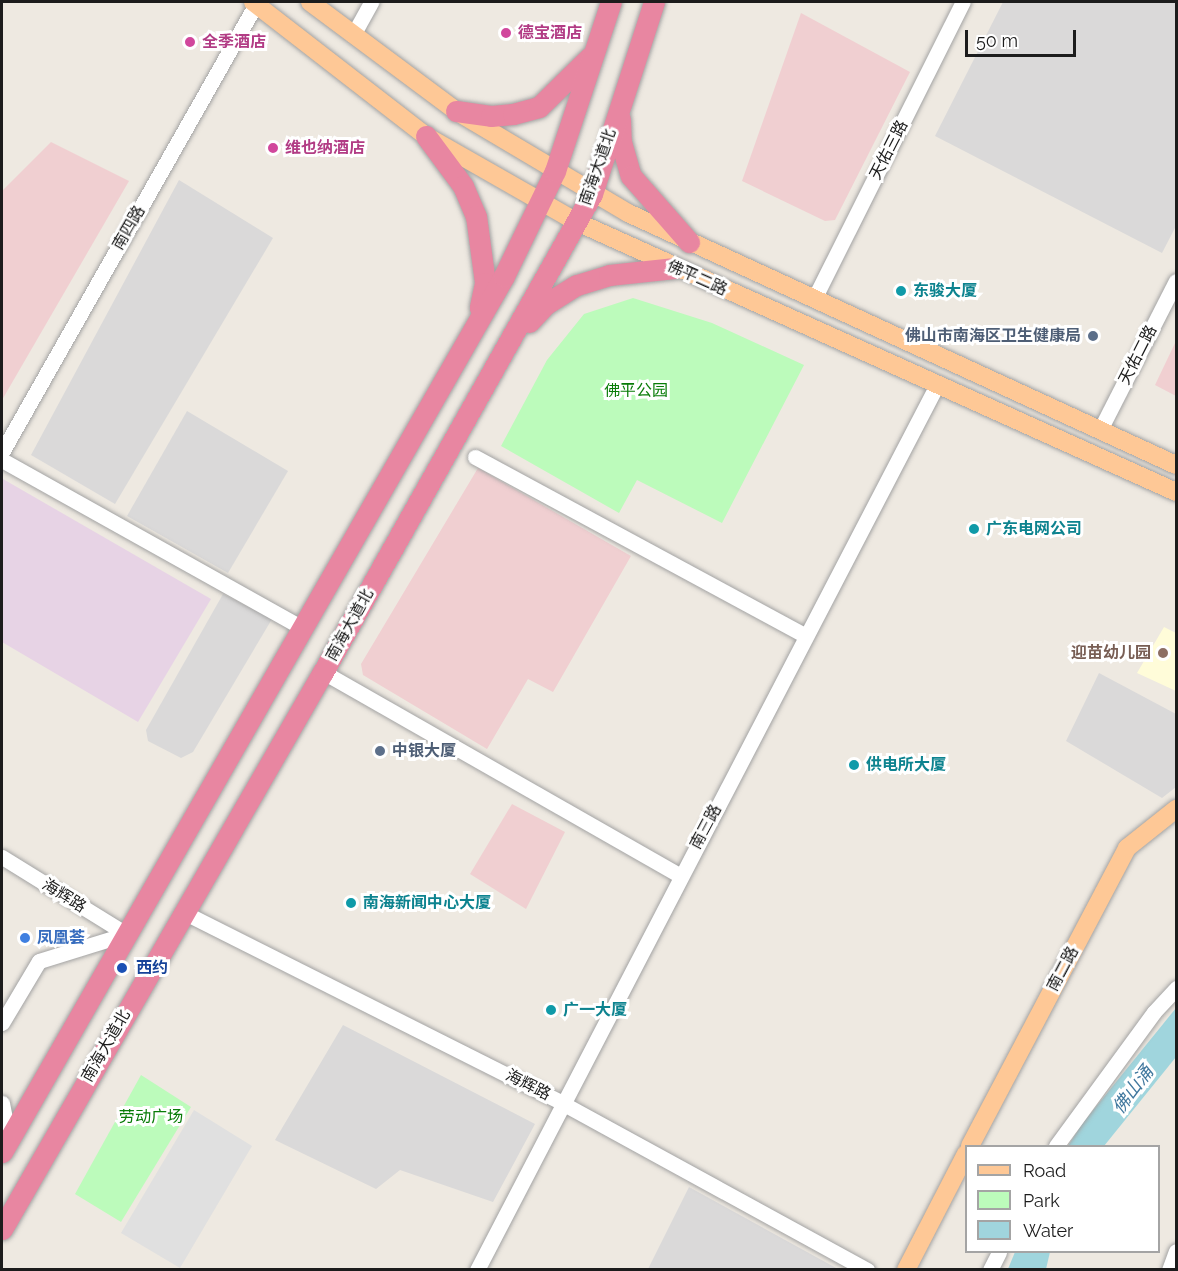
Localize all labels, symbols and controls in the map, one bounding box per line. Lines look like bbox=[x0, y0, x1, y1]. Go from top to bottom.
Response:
scale bar bbox=[968, 18, 1079, 56]
place label: 德宝酒店 bbox=[518, 23, 582, 43]
marker: 德宝酒店 bbox=[499, 26, 513, 40]
text: 50 m bbox=[976, 30, 1018, 51]
place label: 全季酒店 bbox=[202, 32, 266, 52]
marker: 全季酒店 bbox=[183, 35, 197, 49]
street label: 天佑三路 bbox=[866, 117, 912, 183]
street label: 南海大道北 bbox=[576, 126, 620, 208]
place label: 维也纳酒店 bbox=[285, 138, 365, 158]
marker: 维也纳酒店 bbox=[266, 141, 280, 155]
street label: 南四路 bbox=[109, 202, 149, 254]
street label: 佛平二路 bbox=[664, 256, 730, 300]
place label: 东骏大厦 bbox=[913, 281, 977, 301]
marker: 东骏大厦 bbox=[894, 284, 908, 298]
street label: 天佑二路 bbox=[1115, 322, 1161, 388]
place label: 佛山市南海区卫生健康局 bbox=[905, 326, 1081, 346]
marker: 佛山市南海区卫生健康局 bbox=[1086, 329, 1100, 343]
park label: 佛平公园 bbox=[604, 381, 668, 401]
place label: 广东电网公司 bbox=[986, 519, 1082, 539]
marker: 广东电网公司 bbox=[967, 522, 981, 536]
street label: 南海大道北 bbox=[322, 585, 378, 665]
place label: 迎苗幼儿园 bbox=[1071, 643, 1151, 663]
marker: 迎苗幼儿园 bbox=[1156, 646, 1170, 660]
place label: 中银大厦 bbox=[392, 741, 456, 761]
marker: 中银大厦 bbox=[373, 744, 387, 758]
place label: 供电所大厦 bbox=[866, 755, 946, 775]
marker: 供电所大厦 bbox=[847, 758, 861, 772]
street label: 南三路 bbox=[686, 801, 726, 853]
street label: 海辉路 bbox=[39, 875, 89, 917]
place label: 南海新闻中心大厦 bbox=[363, 893, 491, 913]
marker: 南海新闻中心大厦 bbox=[344, 896, 358, 910]
place label: 凤凰荟 bbox=[37, 928, 85, 948]
marker: 凤凰荟 bbox=[18, 931, 32, 945]
street label: 南二路 bbox=[1043, 943, 1083, 995]
place label: 西约 bbox=[136, 958, 168, 978]
marker: 西约 bbox=[113, 959, 131, 977]
place label: 广一大厦 bbox=[563, 1000, 627, 1020]
marker: 广一大厦 bbox=[544, 1003, 558, 1017]
street label: 南海大道北 bbox=[78, 1007, 134, 1085]
water label: 佛山涌 bbox=[1108, 1062, 1158, 1118]
street label: 海辉路 bbox=[502, 1066, 554, 1104]
park label: 劳动广场 bbox=[119, 1107, 183, 1127]
legend bbox=[965, 1145, 1160, 1253]
text: Road bbox=[1023, 1160, 1066, 1181]
text: Park bbox=[1023, 1190, 1060, 1211]
text: Water bbox=[1023, 1220, 1073, 1241]

